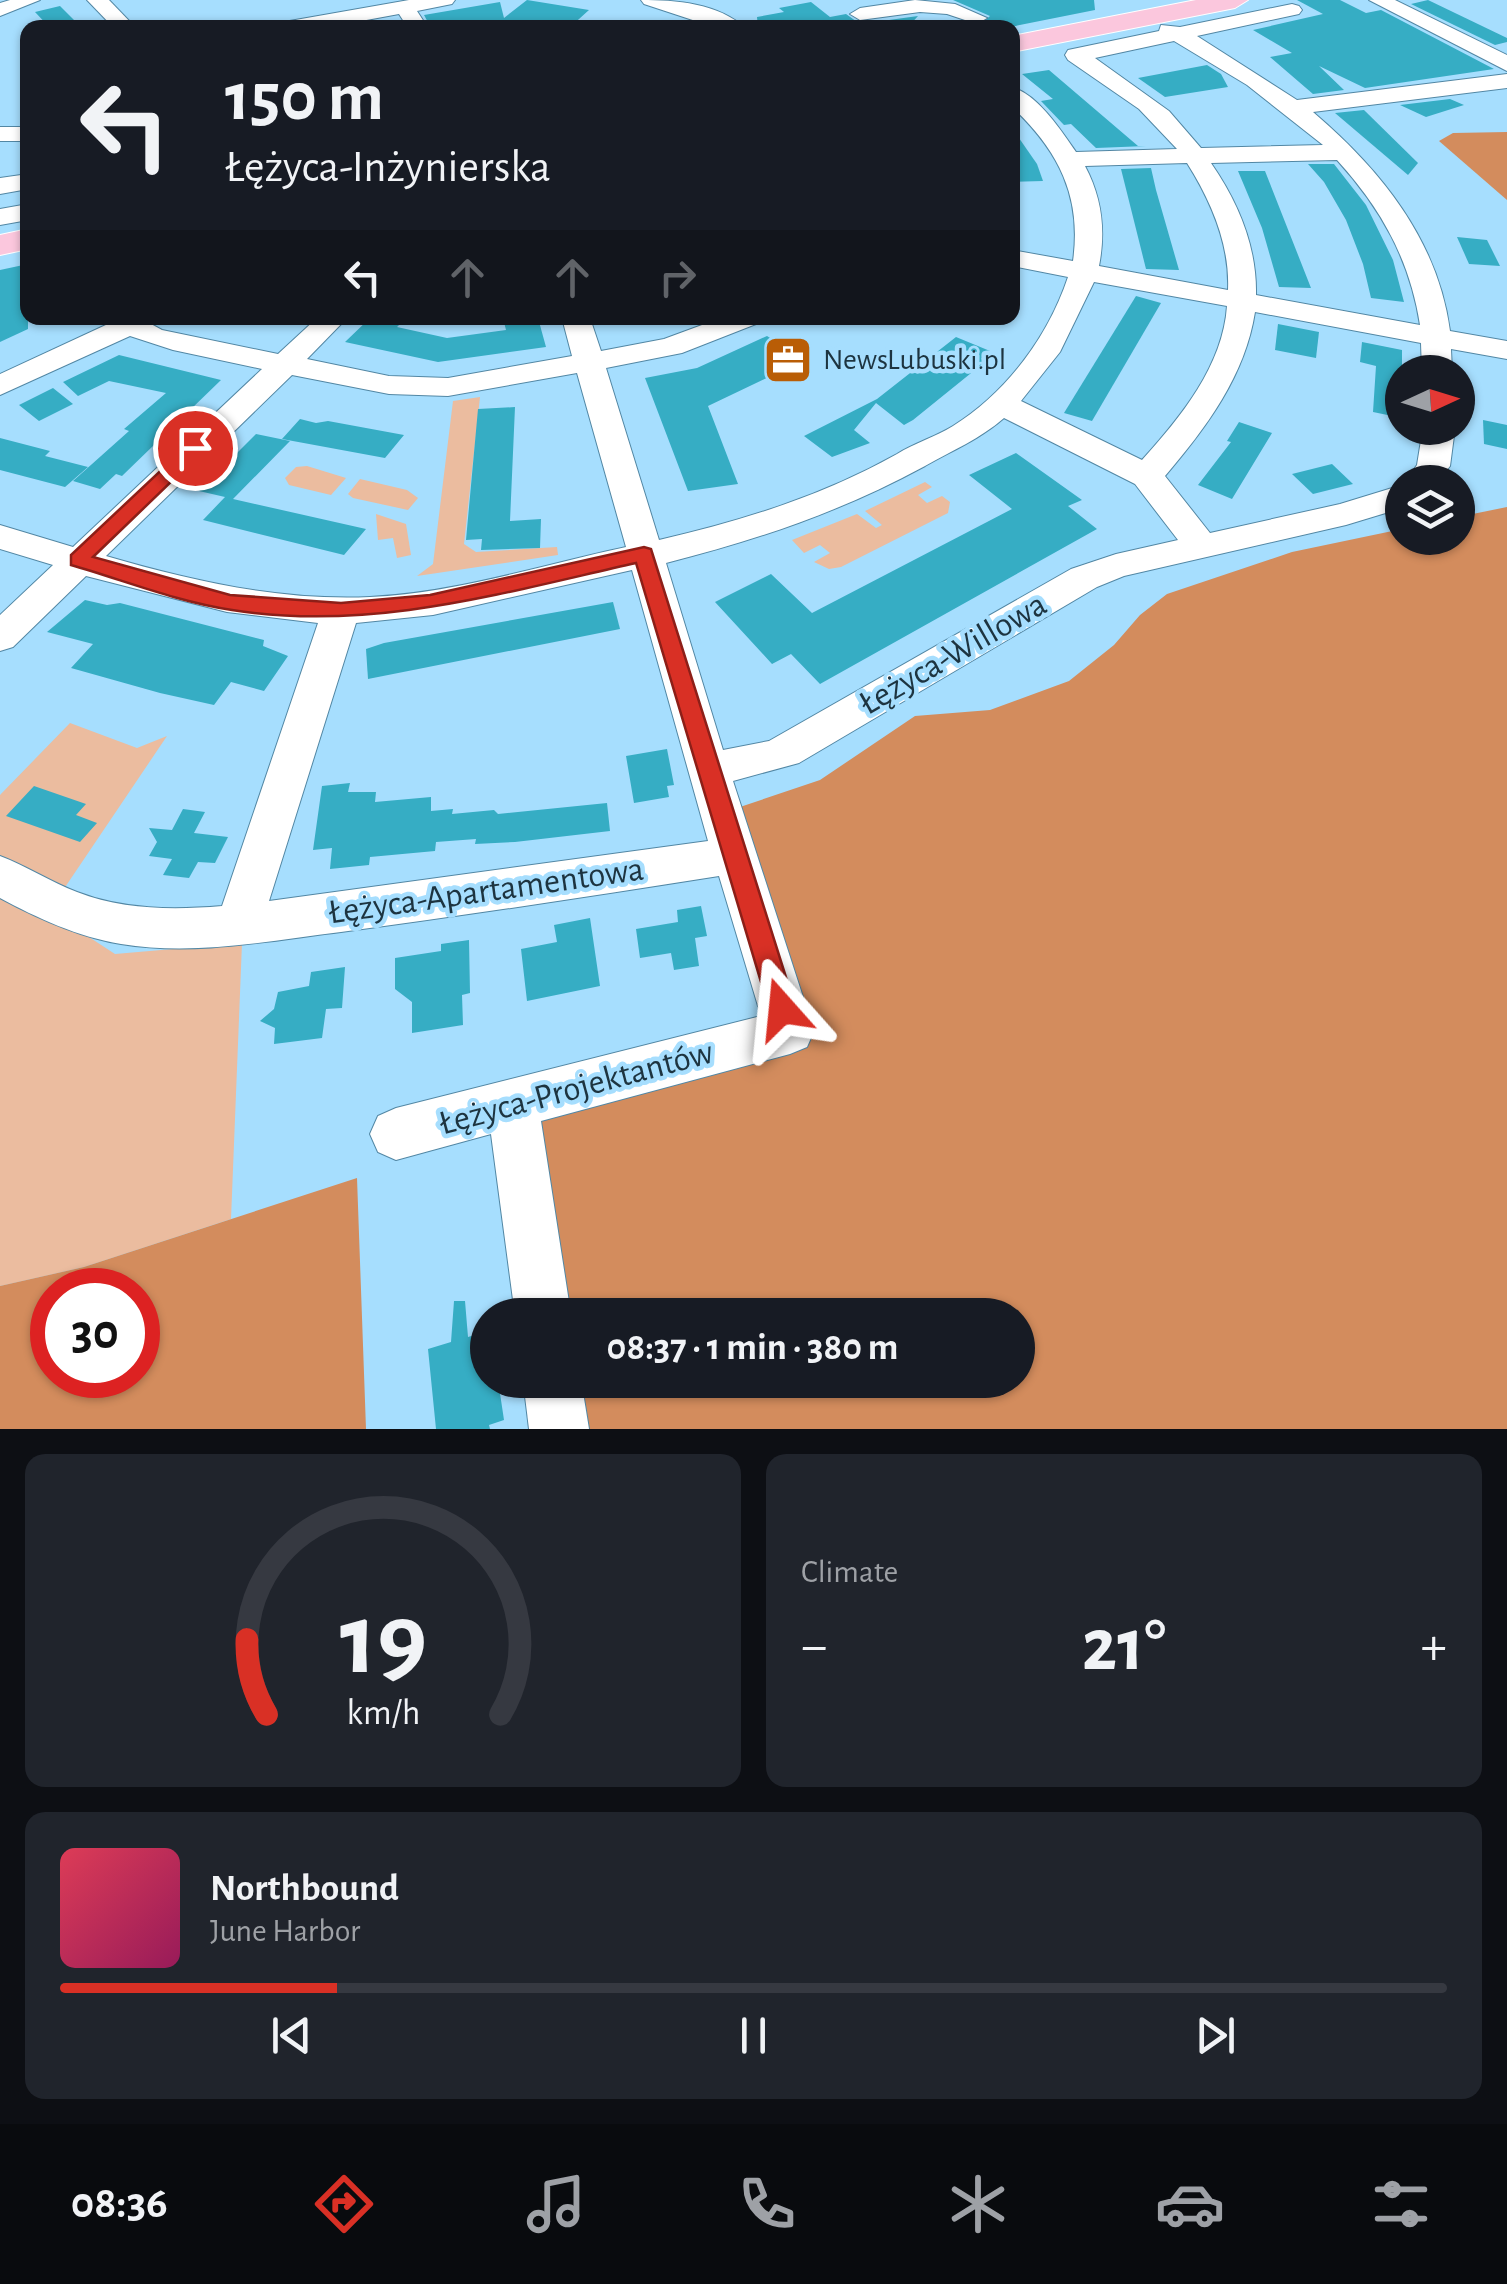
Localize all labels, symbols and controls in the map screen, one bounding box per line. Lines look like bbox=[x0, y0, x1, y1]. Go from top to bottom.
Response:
icon: left bbox=[60, 60, 190, 190]
text: 150 m bbox=[225, 63, 384, 133]
text: Łężyca-Inżynierska bbox=[225, 145, 551, 190]
icon: left bbox=[335, 250, 390, 305]
icon: ahead bbox=[440, 250, 495, 305]
icon: ahead bbox=[545, 250, 600, 305]
icon: right bbox=[650, 250, 705, 305]
office icon: NewsLubuski.pl bbox=[762, 334, 814, 386]
place label: NewsLubuski.pl bbox=[823, 345, 1006, 375]
north arrow bbox=[1385, 355, 1475, 445]
map controls bbox=[1385, 355, 1475, 555]
pin bbox=[153, 406, 238, 491]
icon: arrive bbox=[168, 421, 223, 476]
button: layers bbox=[1385, 465, 1475, 555]
street label: Łężyca-Willowa bbox=[853, 586, 1053, 722]
street label: Łężyca-Apartamentowa bbox=[326, 852, 646, 930]
position arrow bbox=[730, 957, 834, 1061]
street label: Łężyca-Projektantów bbox=[435, 1034, 717, 1141]
speed limit sign: 30 bbox=[30, 1268, 160, 1398]
text: 08:37 · 1 min · 380 m bbox=[607, 1329, 898, 1367]
text: Climate bbox=[801, 1556, 898, 1588]
text: 19 bbox=[339, 1589, 427, 1693]
text: 21° bbox=[1082, 1609, 1166, 1684]
text: − bbox=[801, 1619, 827, 1674]
text: + bbox=[1421, 1619, 1447, 1674]
text: km/h bbox=[346, 1695, 420, 1731]
text: Northbound bbox=[210, 1870, 399, 1908]
text: June Harbor bbox=[210, 1915, 360, 1947]
icon: previous bbox=[264, 2008, 319, 2063]
icon: pause bbox=[726, 2008, 781, 2063]
icon: next bbox=[1188, 2008, 1243, 2063]
icon: directions bbox=[309, 2169, 379, 2239]
icon: music bbox=[521, 2169, 591, 2239]
icon: phone bbox=[732, 2169, 802, 2239]
icon: climate bbox=[943, 2169, 1013, 2239]
icon: car bbox=[1155, 2169, 1225, 2239]
icon: filters bbox=[1366, 2169, 1436, 2239]
text: 08:36 bbox=[71, 2181, 168, 2226]

